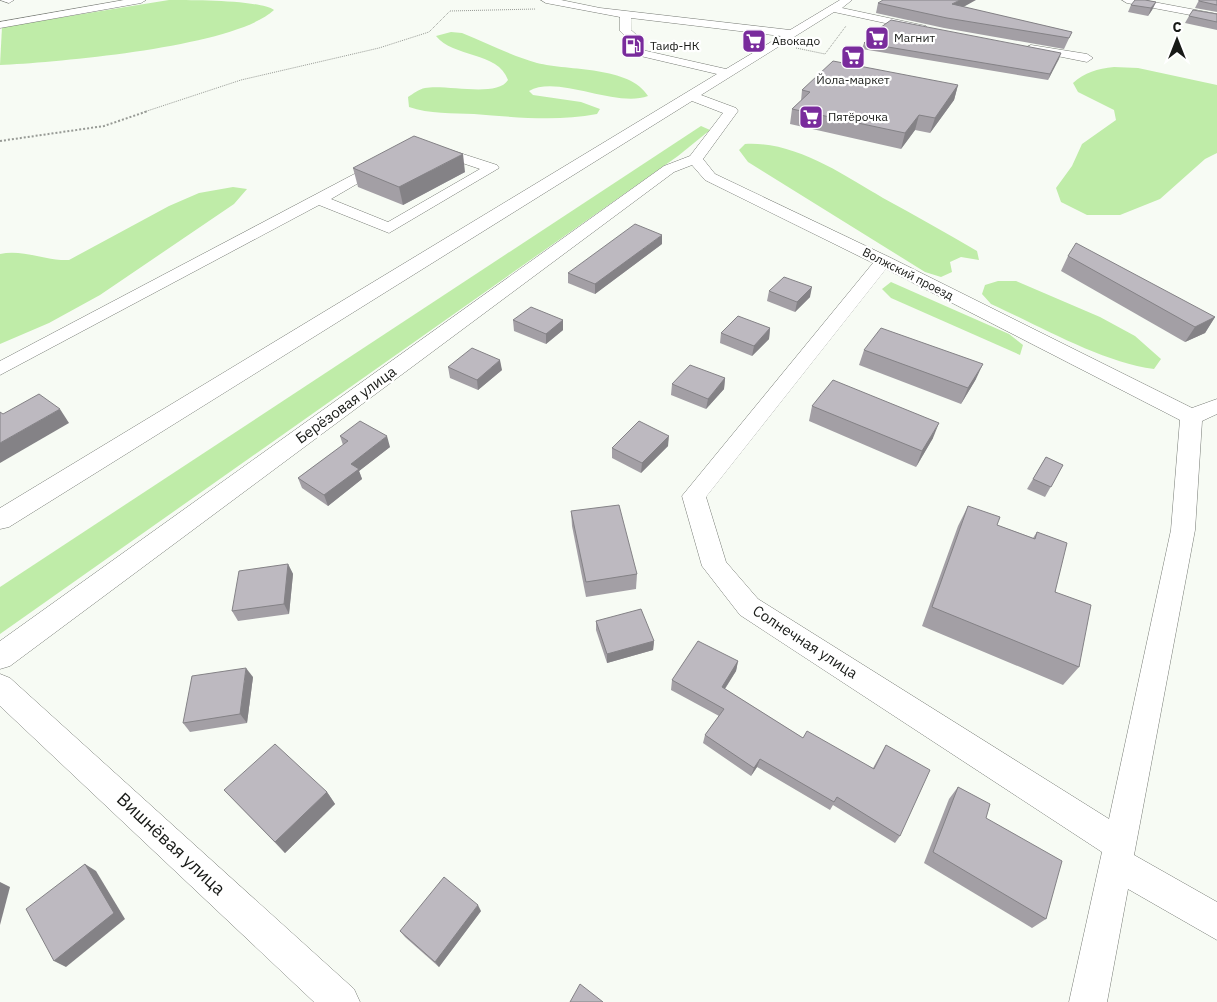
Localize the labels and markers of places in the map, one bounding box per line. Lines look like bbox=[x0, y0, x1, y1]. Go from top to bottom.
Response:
supermarket icon: Магнит bbox=[864, 25, 890, 51]
supermarket icon: Авокадо bbox=[741, 28, 767, 54]
place label: Магнит bbox=[894, 30, 935, 45]
fuel station icon: Таиф-НК bbox=[620, 33, 646, 59]
place label: Авокадо bbox=[772, 33, 820, 48]
place label: Таиф-НК bbox=[650, 38, 700, 53]
supermarket icon: Йола-маркет bbox=[840, 44, 866, 70]
place label: Йола-маркет bbox=[816, 72, 890, 87]
supermarket icon: Пятёрочка bbox=[798, 104, 824, 130]
place label: Пятёрочка bbox=[828, 109, 888, 124]

